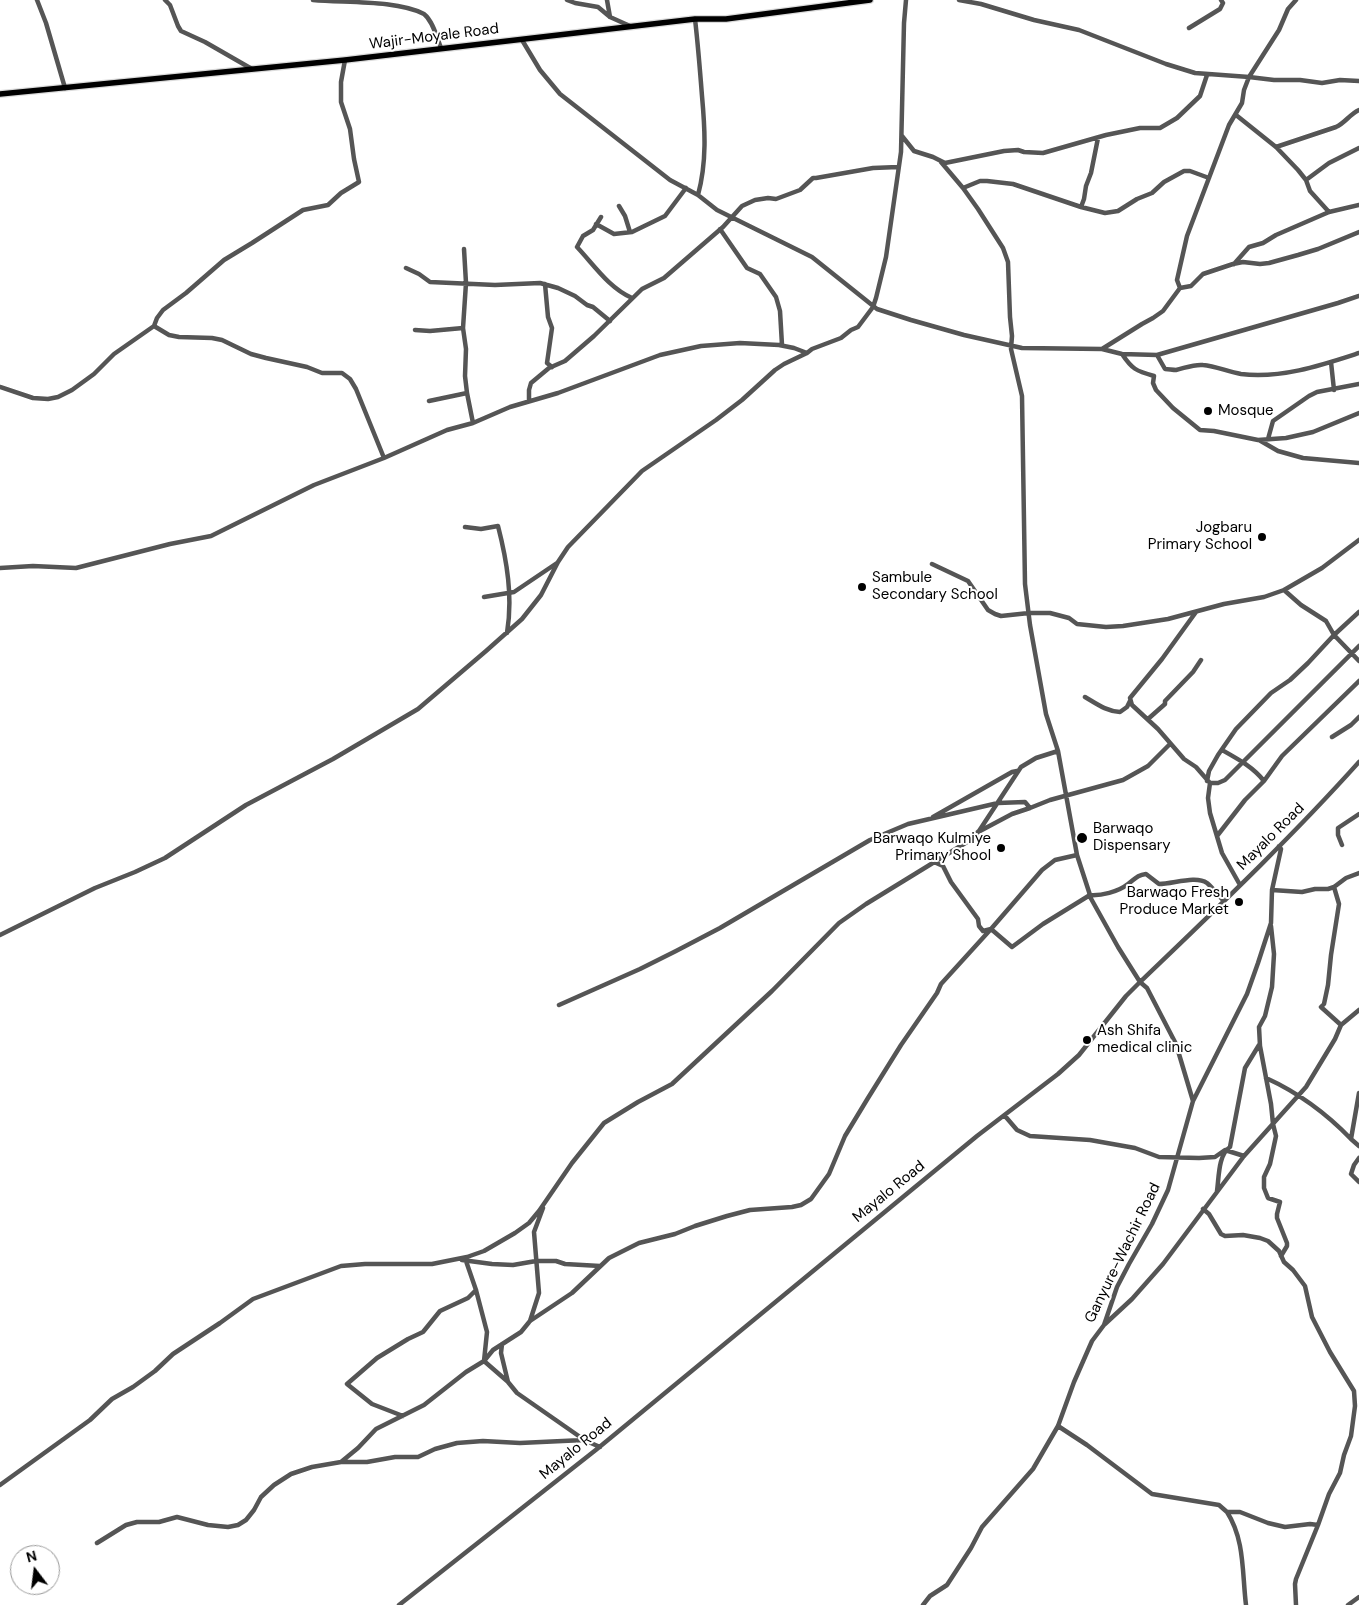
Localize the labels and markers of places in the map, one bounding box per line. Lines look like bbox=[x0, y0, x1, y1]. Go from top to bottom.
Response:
place label: Mosque bbox=[1218, 402, 1274, 420]
marker: Mosque bbox=[1202, 405, 1214, 417]
place label: Jogbaru Primary School bbox=[1148, 519, 1252, 554]
marker: Jogbaru Primary School bbox=[1256, 531, 1268, 543]
place label: Sambule Secondary School bbox=[872, 569, 998, 604]
marker: Sambule Secondary School bbox=[856, 581, 868, 593]
place label: Barwaqo Dispensary bbox=[1093, 820, 1171, 855]
place label: Barwaqo Kulmiye Primary Shool bbox=[873, 830, 991, 865]
marker: Barwaqo Dispensary bbox=[1075, 831, 1089, 845]
marker: Barwaqo Kulmiye Primary Shool bbox=[995, 842, 1007, 854]
place label: Barwaqo Fresh Produce Market bbox=[1120, 884, 1229, 919]
marker: Barwaqo Fresh Produce Market bbox=[1233, 896, 1245, 908]
place label: Ash Shifa medical clinic bbox=[1097, 1022, 1192, 1057]
marker: Ash Shifa medical clinic bbox=[1081, 1034, 1093, 1046]

